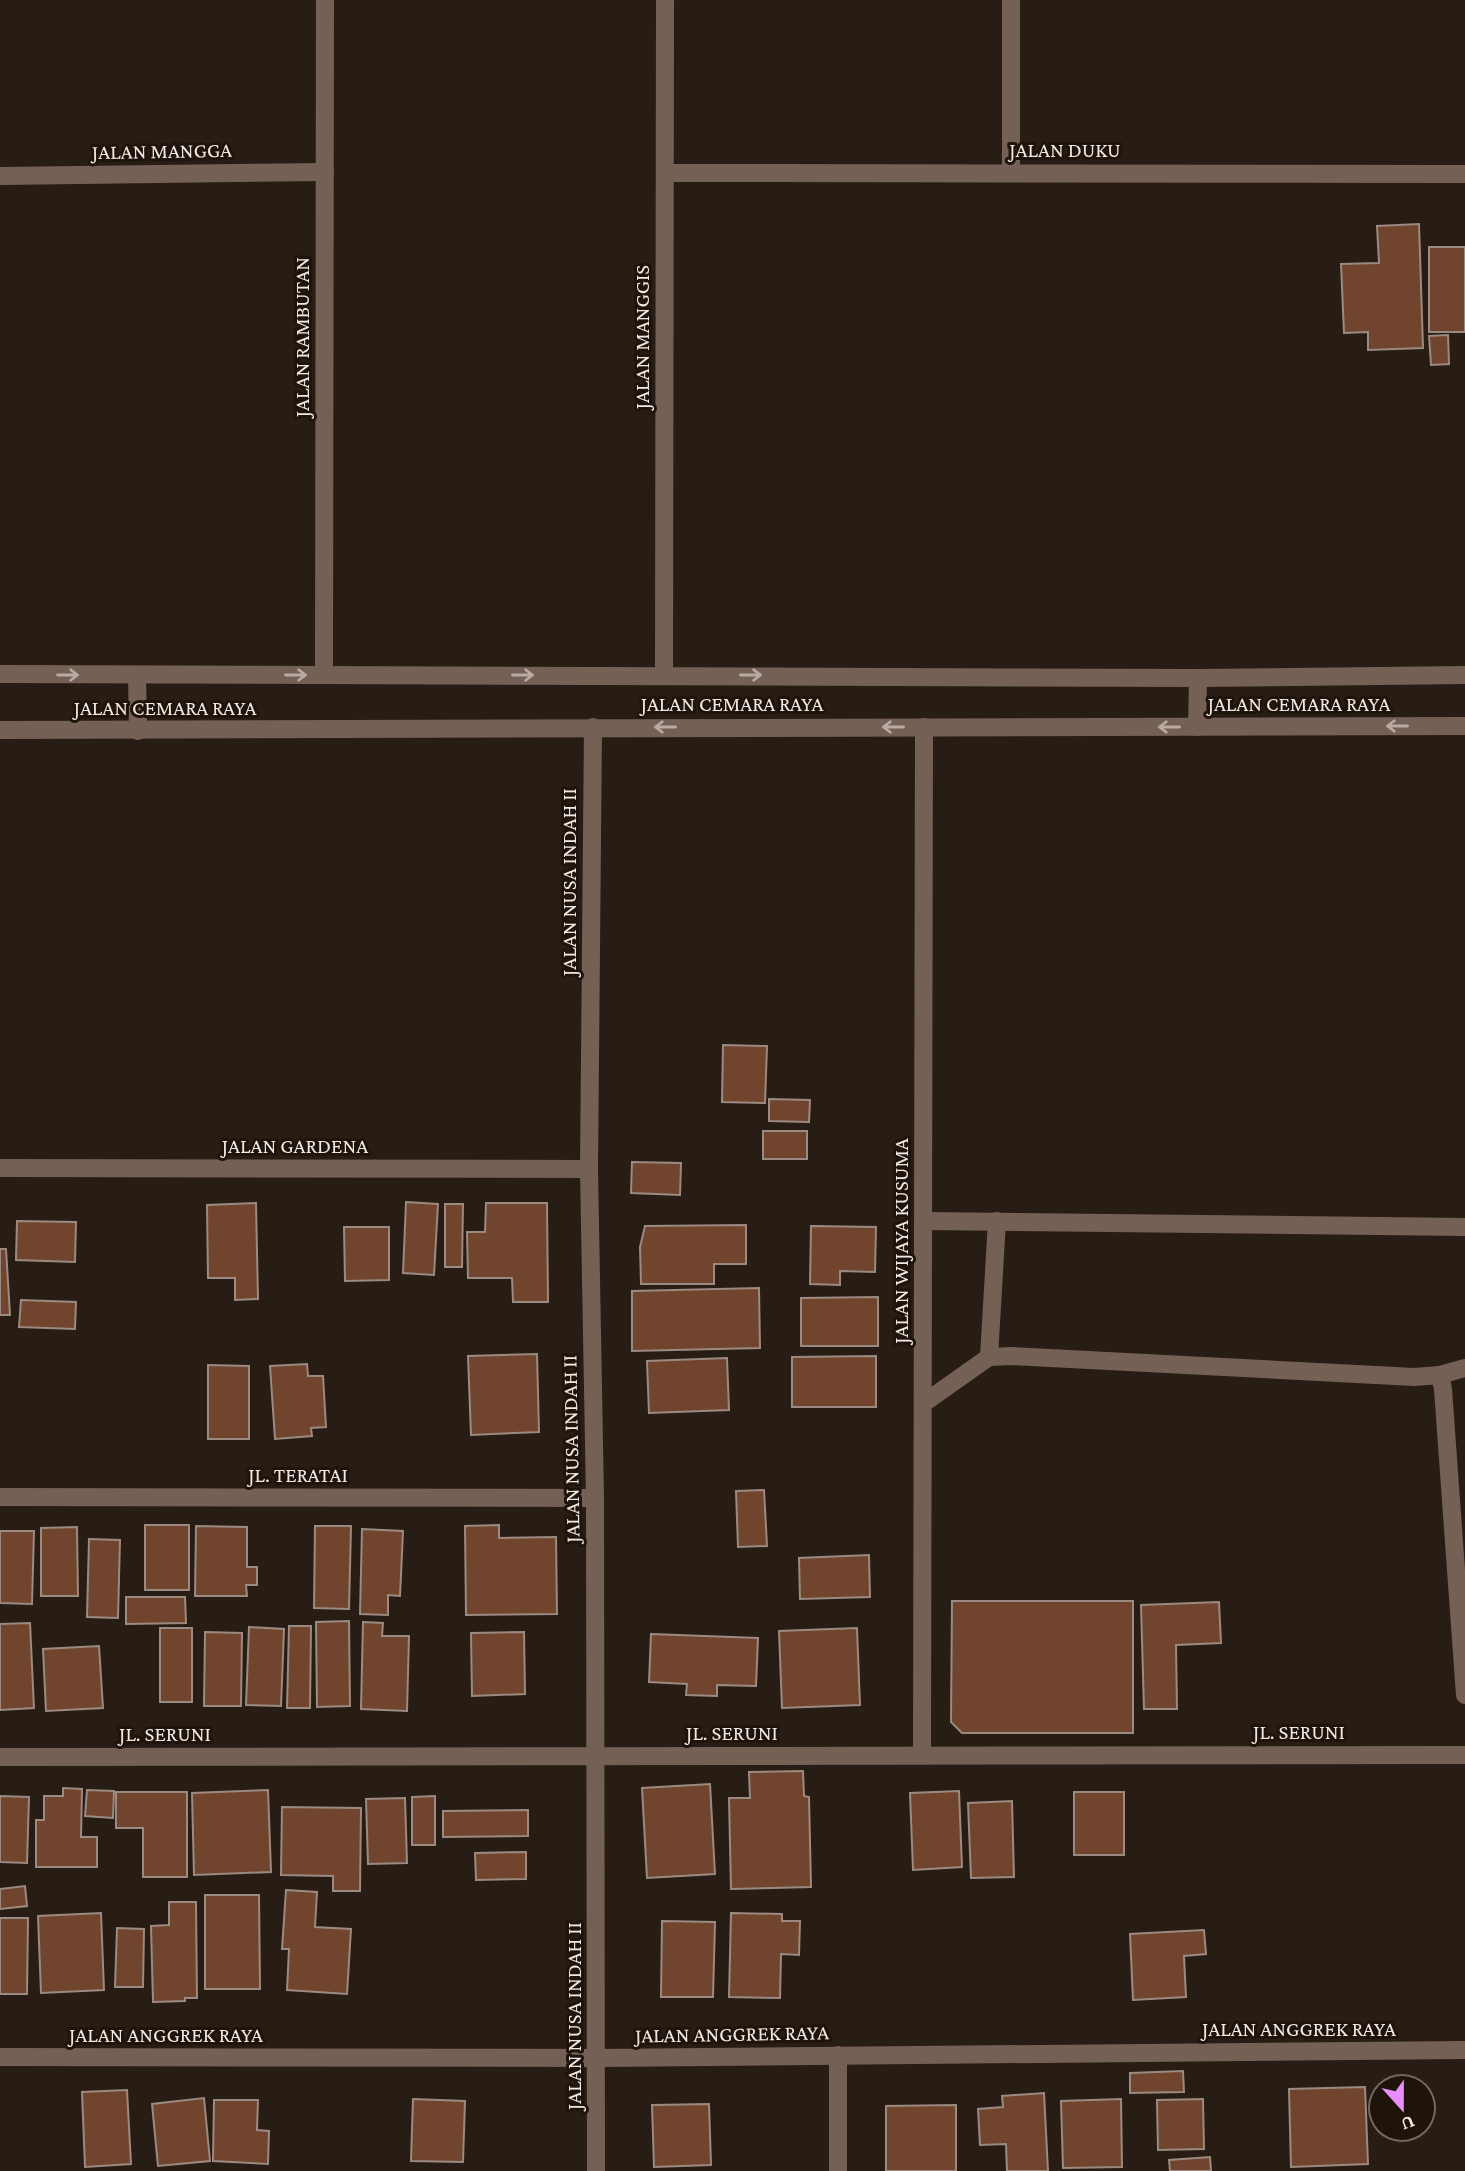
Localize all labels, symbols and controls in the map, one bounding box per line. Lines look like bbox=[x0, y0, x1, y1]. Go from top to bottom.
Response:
street label: JALAN MANGGA bbox=[90, 138, 232, 164]
street label: JALAN DUKU bbox=[1007, 138, 1121, 162]
street label: JALAN RAMBUTAN bbox=[290, 257, 314, 419]
street label: JALAN MANGGIS bbox=[630, 265, 654, 411]
one-way arrow bbox=[56, 668, 79, 682]
one-way arrow bbox=[284, 668, 307, 682]
one-way arrow bbox=[511, 668, 534, 682]
one-way arrow bbox=[739, 668, 762, 682]
street label: JALAN CEMARA RAYA bbox=[639, 692, 823, 716]
street label: JALAN CEMARA RAYA bbox=[1206, 692, 1390, 716]
street label: JALAN CEMARA RAYA bbox=[72, 696, 256, 720]
one-way arrow bbox=[1386, 719, 1409, 733]
one-way arrow bbox=[654, 720, 677, 734]
one-way arrow bbox=[882, 720, 905, 734]
one-way arrow bbox=[1158, 720, 1181, 734]
street label: JALAN NUSA INDAH II bbox=[557, 788, 581, 978]
street label: JALAN GARDENA bbox=[220, 1134, 368, 1158]
street label: JALAN WIJAYA KUSUMA bbox=[889, 1138, 913, 1346]
street label: JALAN NUSA INDAH II bbox=[557, 1355, 585, 1545]
street label: JL. TERATAI bbox=[246, 1463, 348, 1487]
street label: JL. SERUNI bbox=[1251, 1720, 1345, 1744]
street label: JL. SERUNI bbox=[684, 1721, 778, 1745]
street label: JL. SERUNI bbox=[117, 1722, 211, 1746]
street label: JALAN NUSA INDAH II bbox=[562, 1922, 586, 2112]
street label: JALAN ANGGREK RAYA bbox=[1200, 2017, 1396, 2041]
street label: JALAN ANGGREK RAYA bbox=[633, 2020, 829, 2048]
street label: JALAN ANGGREK RAYA bbox=[67, 2023, 263, 2047]
north arrow bbox=[1367, 2073, 1437, 2143]
text: U bbox=[1398, 2111, 1418, 2136]

